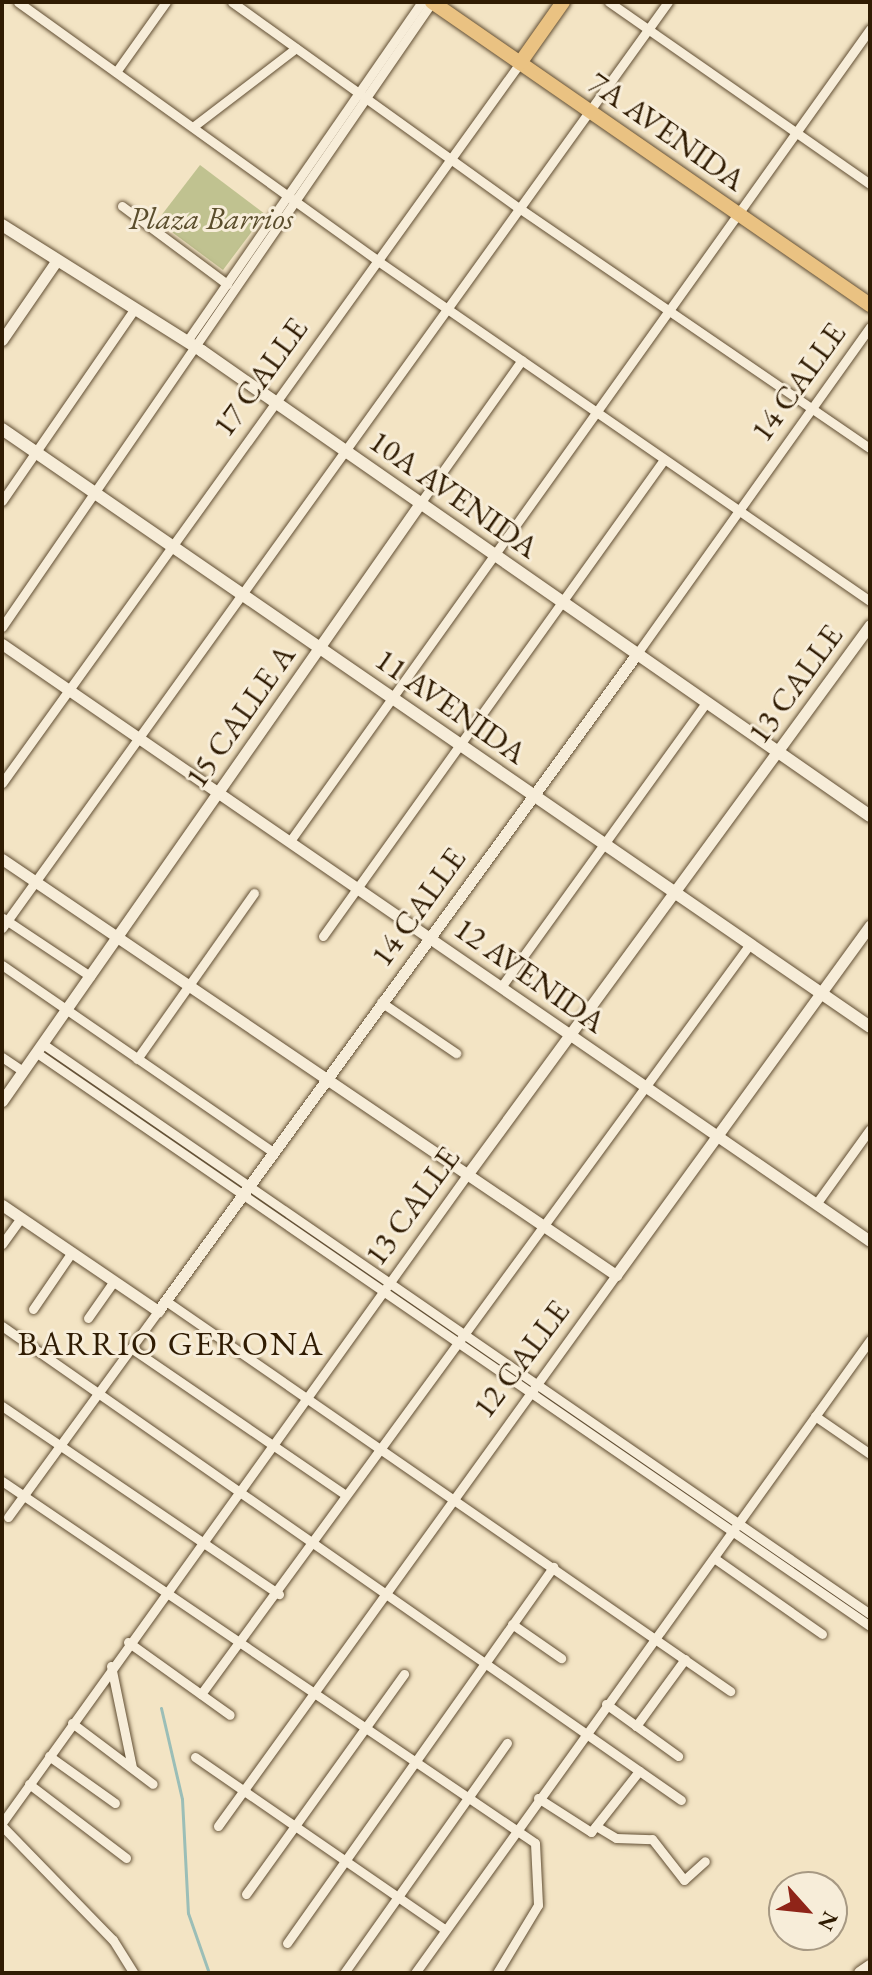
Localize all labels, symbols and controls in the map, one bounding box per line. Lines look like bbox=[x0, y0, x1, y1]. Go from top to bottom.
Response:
street label: 7A AVENIDA bbox=[581, 63, 753, 199]
park label: Plaza Barrios bbox=[129, 199, 293, 237]
street label: 17 CALLE bbox=[204, 310, 316, 444]
street label: 14 CALLE bbox=[742, 315, 854, 449]
street label: 10A AVENIDA bbox=[362, 421, 546, 567]
street label: 13 CALLE bbox=[739, 617, 851, 751]
street label: 15 CALLE A bbox=[177, 637, 303, 795]
street label: 11 AVENIDA bbox=[368, 640, 534, 772]
street label: 14 CALLE bbox=[362, 840, 474, 974]
street label: 12 AVENIDA bbox=[447, 909, 613, 1041]
street label: 13 CALLE bbox=[356, 1139, 468, 1273]
street label: 12 CALLE bbox=[464, 1293, 578, 1425]
district label: BARRIO GERONA bbox=[18, 1324, 324, 1364]
north arrow bbox=[768, 1871, 848, 1951]
text: N bbox=[811, 1907, 845, 1936]

